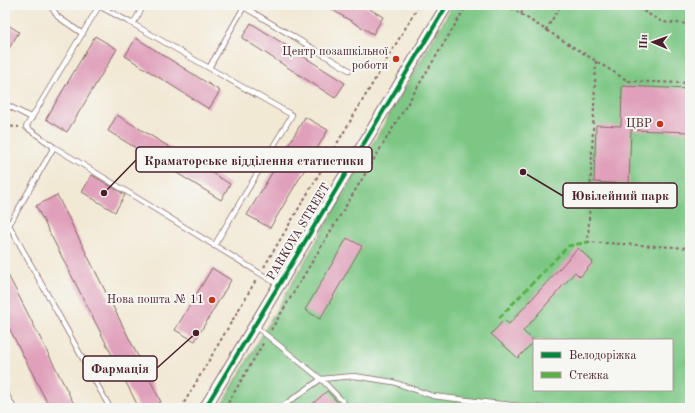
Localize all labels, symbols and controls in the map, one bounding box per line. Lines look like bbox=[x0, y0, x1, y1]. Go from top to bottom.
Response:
north arrow bbox=[633, 22, 673, 62]
text: Пн bbox=[639, 34, 650, 49]
place label: Центр позашкільної роботи bbox=[282, 45, 389, 72]
marker: Центр позашкільної роботи bbox=[391, 54, 401, 64]
place label: ЦВР bbox=[626, 118, 652, 130]
marker: ЦВР bbox=[655, 119, 665, 129]
callout: Краматорське відділення статистики bbox=[136, 147, 372, 172]
text: Краматорське відділення статистики bbox=[144, 155, 364, 168]
street label: PARKOVA STREET bbox=[265, 181, 333, 283]
callout: Ювілейний парк bbox=[563, 183, 677, 208]
text: Ювілейний парк bbox=[571, 190, 669, 203]
place label: Нова пошта № 11 bbox=[107, 294, 204, 306]
marker: Нова пошта № 11 bbox=[207, 295, 217, 305]
legend bbox=[533, 339, 673, 391]
text: Велодоріжка bbox=[569, 349, 636, 362]
callout: Фармація bbox=[83, 356, 157, 381]
text: Фармація bbox=[91, 363, 149, 376]
text: Стежка bbox=[569, 370, 609, 382]

